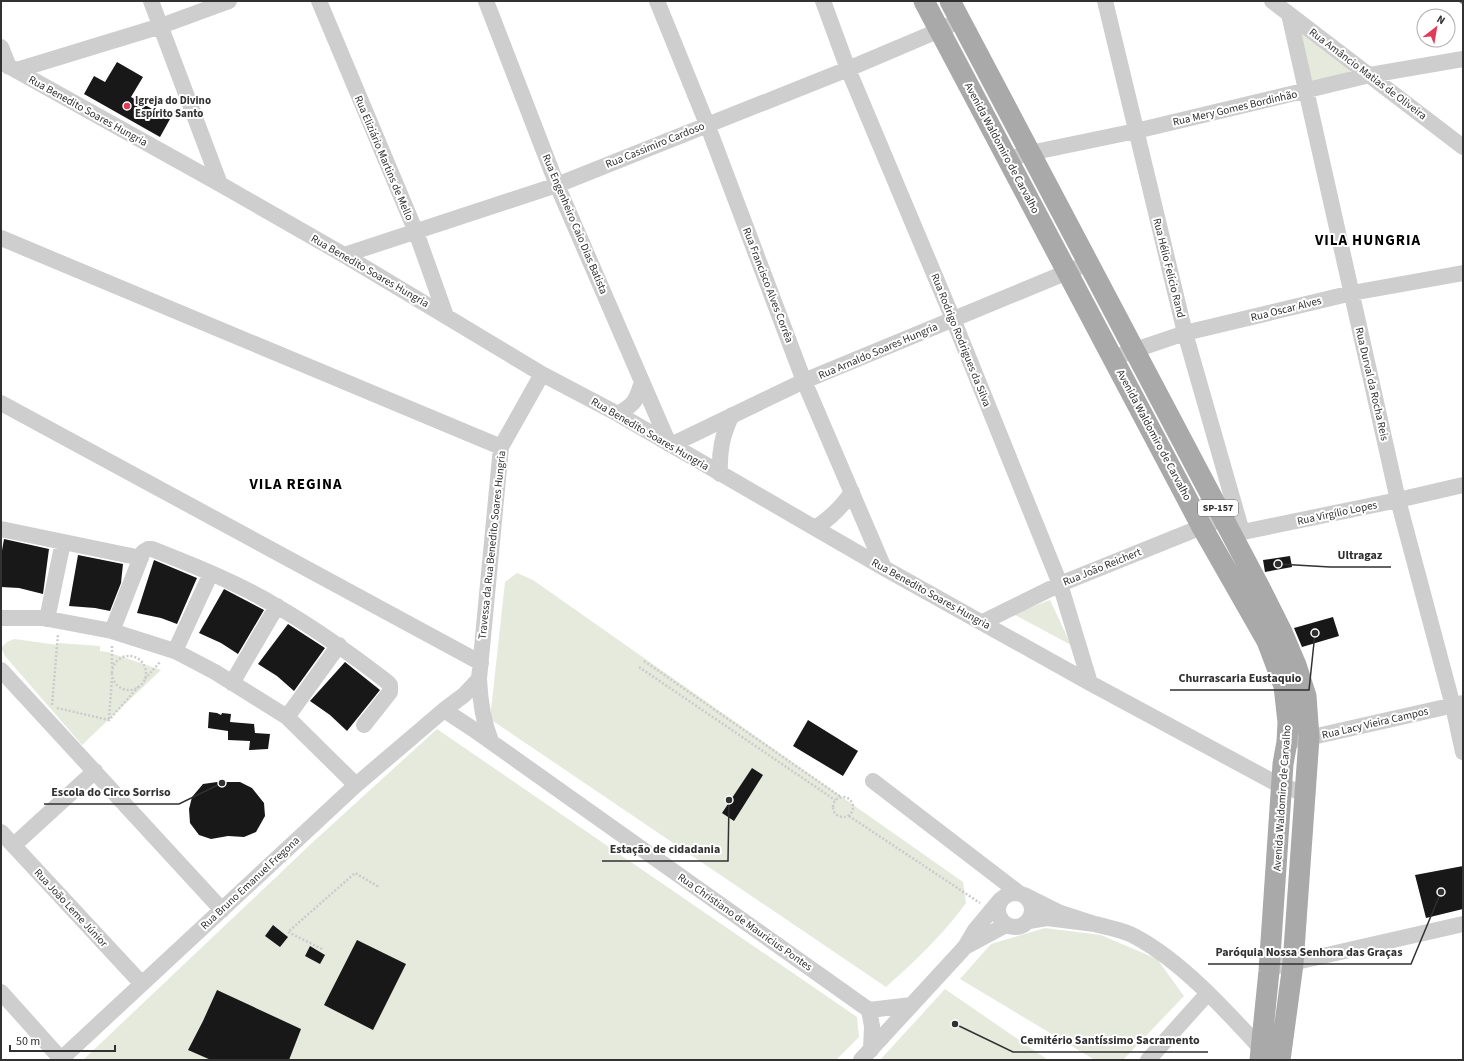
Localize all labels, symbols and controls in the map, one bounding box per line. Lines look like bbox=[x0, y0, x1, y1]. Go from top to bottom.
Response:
north arrow bbox=[1416, 8, 1456, 48]
text: N bbox=[1434, 12, 1448, 28]
street label: Rua Amâncio Matias de Oliveira bbox=[1306, 25, 1430, 123]
street label: Rua Benedito Soares Hungria bbox=[26, 72, 150, 150]
street label: Avenida Waldomiro de Carvalho bbox=[961, 80, 1043, 216]
street label: Rua Mery Gomes Bordinhão bbox=[1171, 86, 1299, 130]
place label: Igreja do Divino Espírito Santo bbox=[135, 93, 211, 121]
street label: Rua Eliziário Martins de Mello bbox=[351, 93, 417, 223]
marker: Igreja do Divino Espírito Santo bbox=[122, 101, 132, 111]
street label: Rua Cassimiro Cardoso bbox=[603, 118, 707, 172]
street label: Rua Engenheiro Caio Dias Batista bbox=[539, 152, 611, 296]
street label: Rua Hélio Felício Rand bbox=[1149, 217, 1189, 319]
street label: Rua Francisco Alves Corrêa bbox=[739, 225, 797, 345]
district label: VILA HUNGRIA bbox=[1314, 230, 1421, 251]
street label: Rua Benedito Soares Hungria bbox=[308, 231, 432, 311]
street label: Rua Rodrigo Rodrigues da Silva bbox=[927, 271, 995, 409]
street label: Rua Oscar Alves bbox=[1249, 293, 1323, 325]
street label: Rua Arnaldo Soares Hungria bbox=[816, 319, 940, 383]
street label: Rua Durval da Rocha Reis bbox=[1352, 326, 1392, 443]
street label: Avenida Waldomiro de Carvalho bbox=[1113, 367, 1195, 503]
street label: Rua Benedito Soares Hungria bbox=[588, 394, 712, 474]
street label: Travessa da Rua Benedito Soares Hungria bbox=[475, 450, 509, 640]
district label: VILA REGINA bbox=[248, 474, 343, 495]
street label: Rua Virgílio Lopes bbox=[1296, 497, 1379, 529]
road number: SP-157 bbox=[1198, 500, 1238, 516]
callout: Ultragaz bbox=[1330, 543, 1391, 567]
street label: Rua João Reichert bbox=[1061, 544, 1144, 590]
text: Ultragaz bbox=[1338, 547, 1383, 564]
street label: Rua Benedito Soares Hungria bbox=[869, 555, 993, 633]
callout: Churrascaria Eustaquio bbox=[1170, 666, 1309, 690]
text: Churrascaria Eustaquio bbox=[1179, 670, 1302, 687]
street label: Rua Lacy Vieira Campos bbox=[1320, 703, 1430, 743]
street label: Avenida Waldomiro de Carvalho bbox=[1269, 724, 1295, 872]
callout: Escola do Circo Sorriso bbox=[44, 780, 179, 804]
text: Escola do Circo Sorriso bbox=[51, 784, 171, 801]
street label: Rua Bruno Emanuel Fregona bbox=[197, 833, 303, 933]
callout: Estação de cidadania bbox=[602, 837, 728, 861]
text: Estação de cidadania bbox=[610, 841, 720, 858]
street label: Rua João Leme Júnior bbox=[31, 866, 111, 951]
street label: Rua Christiano de Mauricius Pontes bbox=[675, 870, 816, 975]
callout: Paróquia Nossa Senhora das Graças bbox=[1208, 940, 1411, 964]
text: Paróquia Nossa Senhora das Graças bbox=[1216, 944, 1402, 961]
scale bar bbox=[10, 1027, 115, 1053]
callout: Cemitério Santíssimo Sacramento bbox=[1013, 1028, 1208, 1052]
text: Cemitério Santíssimo Sacramento bbox=[1020, 1032, 1200, 1049]
text: 50 m bbox=[16, 1033, 40, 1050]

